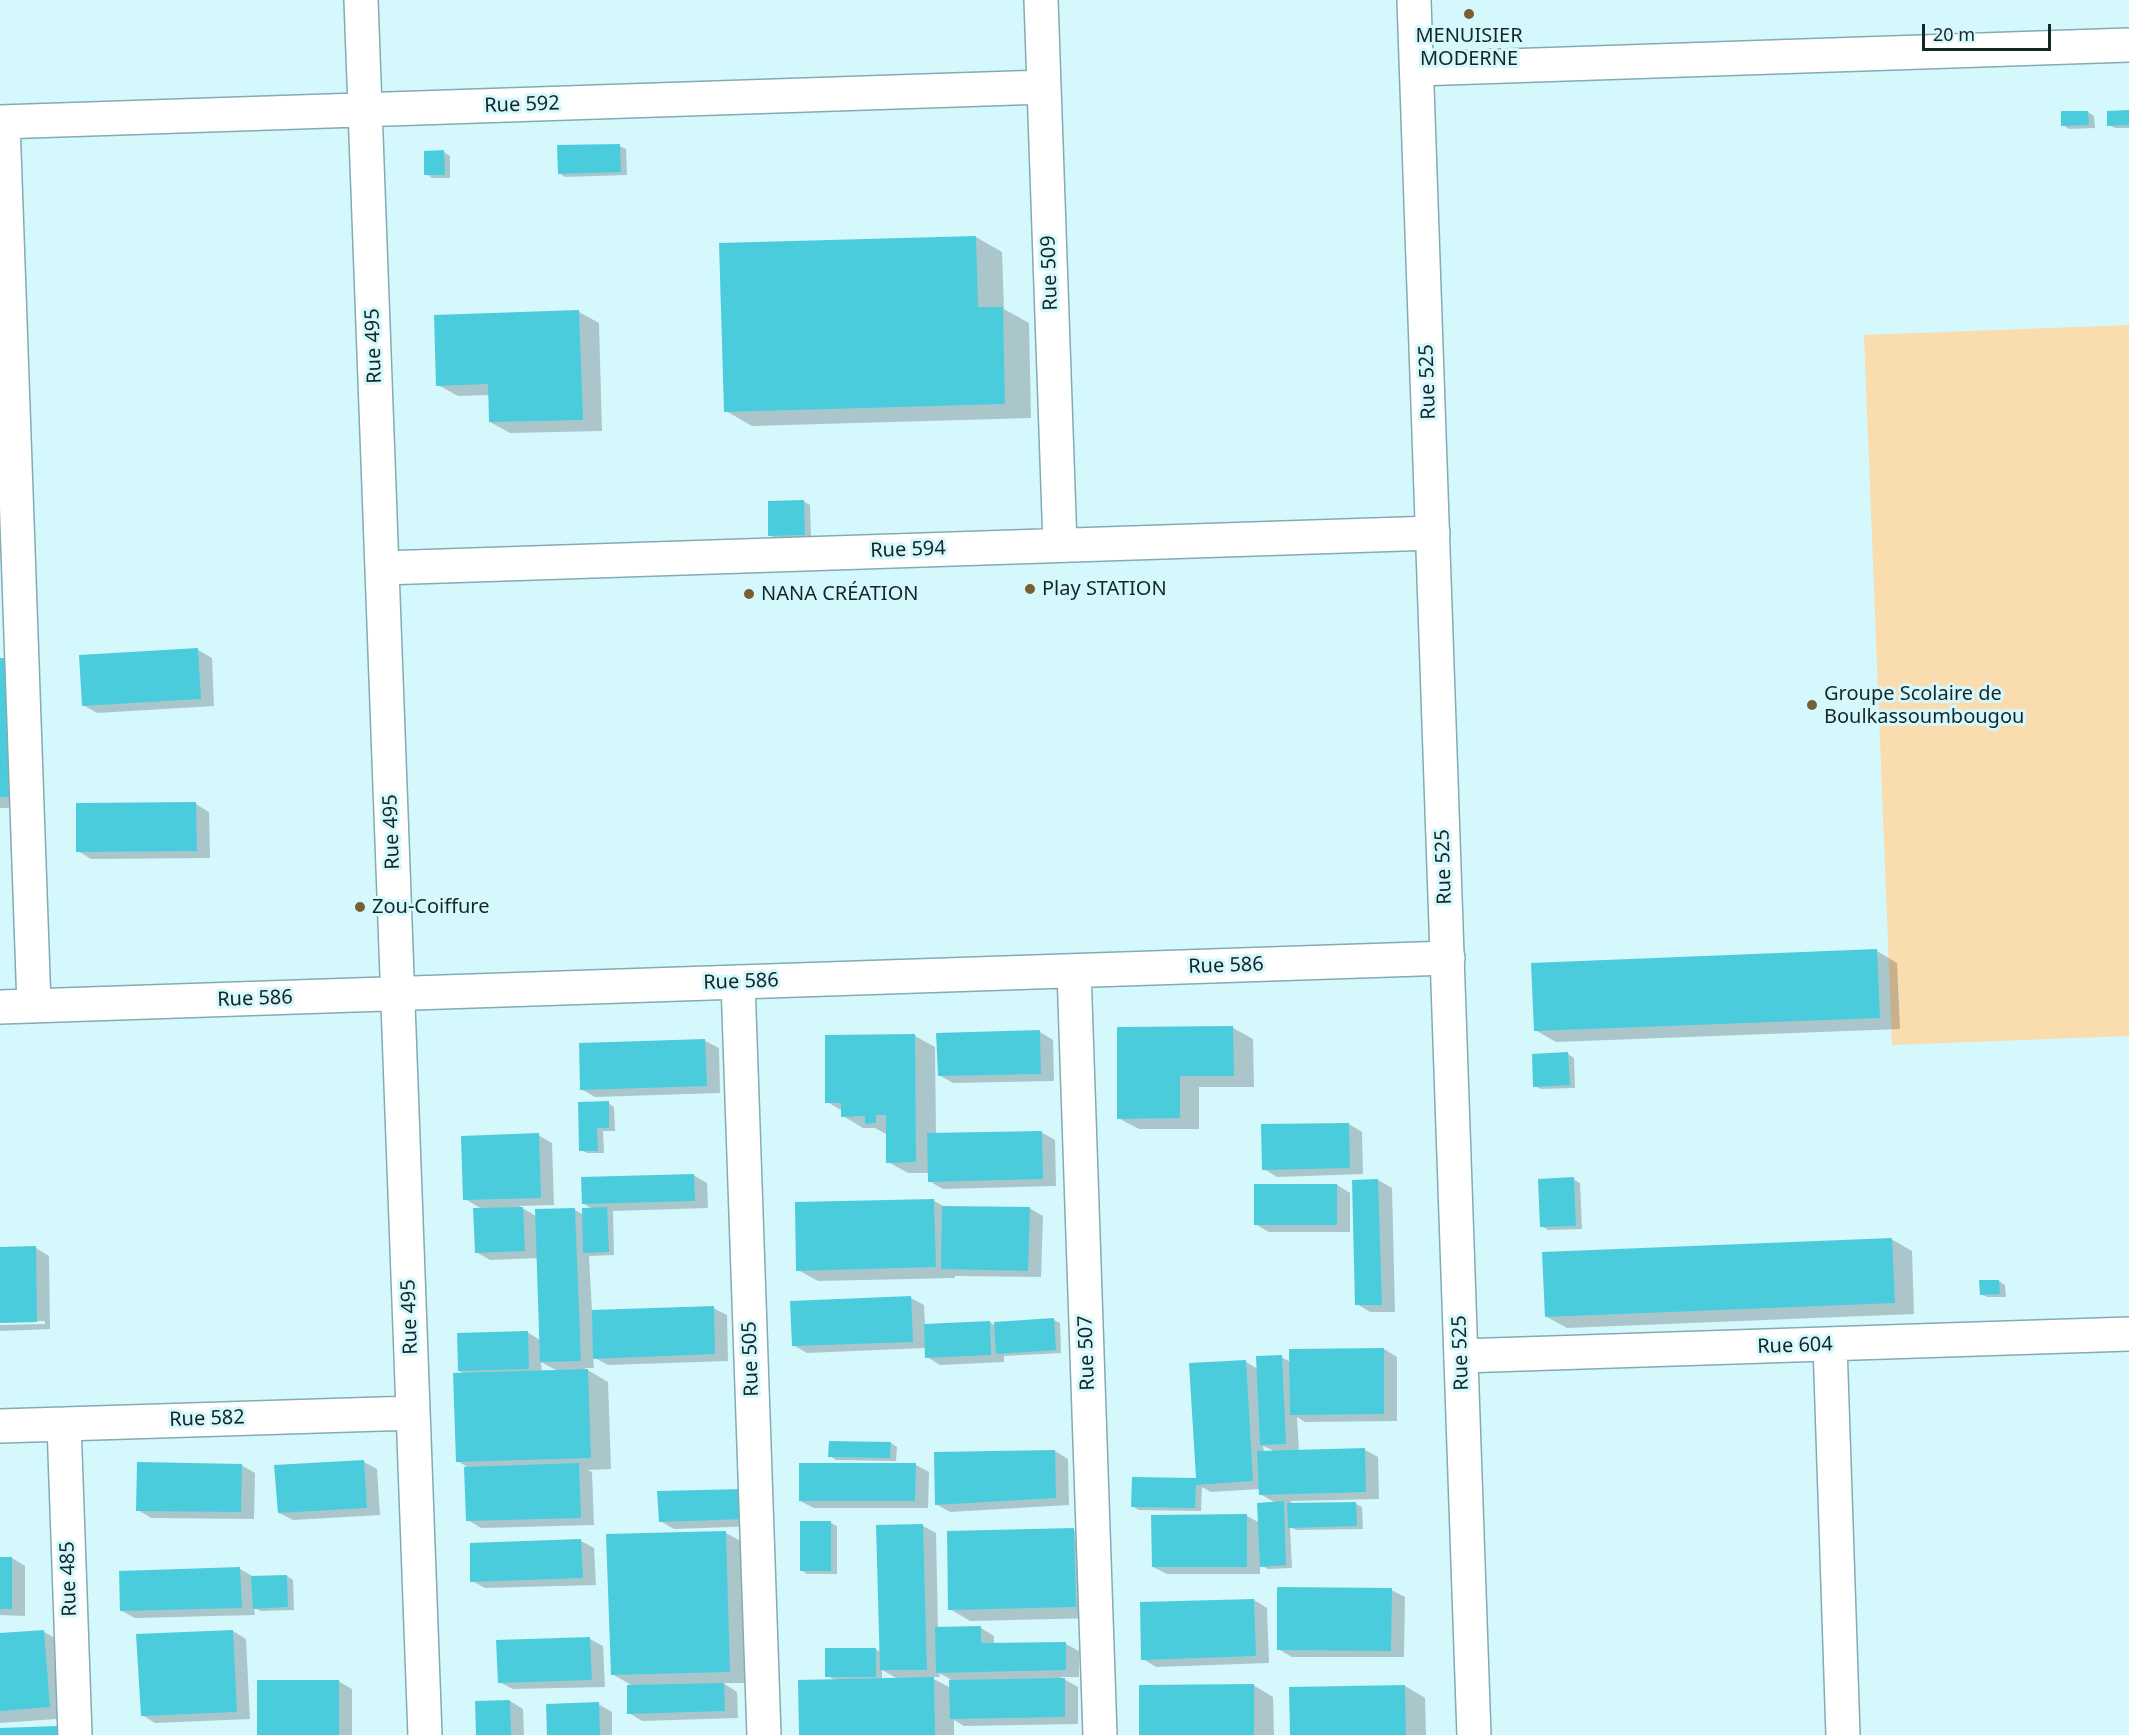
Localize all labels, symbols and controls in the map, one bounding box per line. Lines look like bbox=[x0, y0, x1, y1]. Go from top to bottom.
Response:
marker: MENUISIER MODERNE bbox=[1462, 7, 1476, 21]
scale bar bbox=[1925, 12, 2054, 50]
text: 20 m bbox=[1933, 22, 1975, 46]
place label: MENUISIER MODERNE bbox=[1415, 24, 1523, 71]
street label: Rue 592 bbox=[484, 92, 560, 118]
street label: Rue 509 bbox=[1037, 235, 1063, 311]
street label: Rue 495 bbox=[361, 308, 387, 384]
street label: Rue 525 bbox=[1415, 344, 1441, 420]
street label: Rue 594 bbox=[870, 537, 946, 563]
place label: Play STATION bbox=[1042, 577, 1167, 601]
place label: NANA CRÉATION bbox=[761, 582, 918, 606]
marker: Play STATION bbox=[1023, 582, 1037, 596]
marker: NANA CRÉATION bbox=[742, 587, 756, 601]
place label: Groupe Scolaire de Boulkassoumbougou bbox=[1824, 682, 2024, 729]
marker: Groupe Scolaire de Boulkassoumbougou bbox=[1805, 698, 1819, 712]
street label: Rue 495 bbox=[379, 794, 405, 870]
street label: Rue 525 bbox=[1431, 829, 1457, 905]
place label: Zou-Coiffure bbox=[372, 895, 489, 919]
marker: Zou-Coiffure bbox=[353, 900, 367, 914]
street label: Rue 586 bbox=[1188, 953, 1264, 979]
street label: Rue 586 bbox=[703, 969, 779, 995]
street label: Rue 586 bbox=[217, 986, 293, 1012]
street label: Rue 495 bbox=[397, 1279, 423, 1355]
street label: Rue 507 bbox=[1074, 1315, 1100, 1391]
street label: Rue 525 bbox=[1448, 1315, 1474, 1391]
street label: Rue 505 bbox=[738, 1321, 764, 1397]
street label: Rue 604 bbox=[1757, 1333, 1833, 1359]
street label: Rue 582 bbox=[169, 1406, 245, 1432]
street label: Rue 485 bbox=[56, 1541, 82, 1617]

